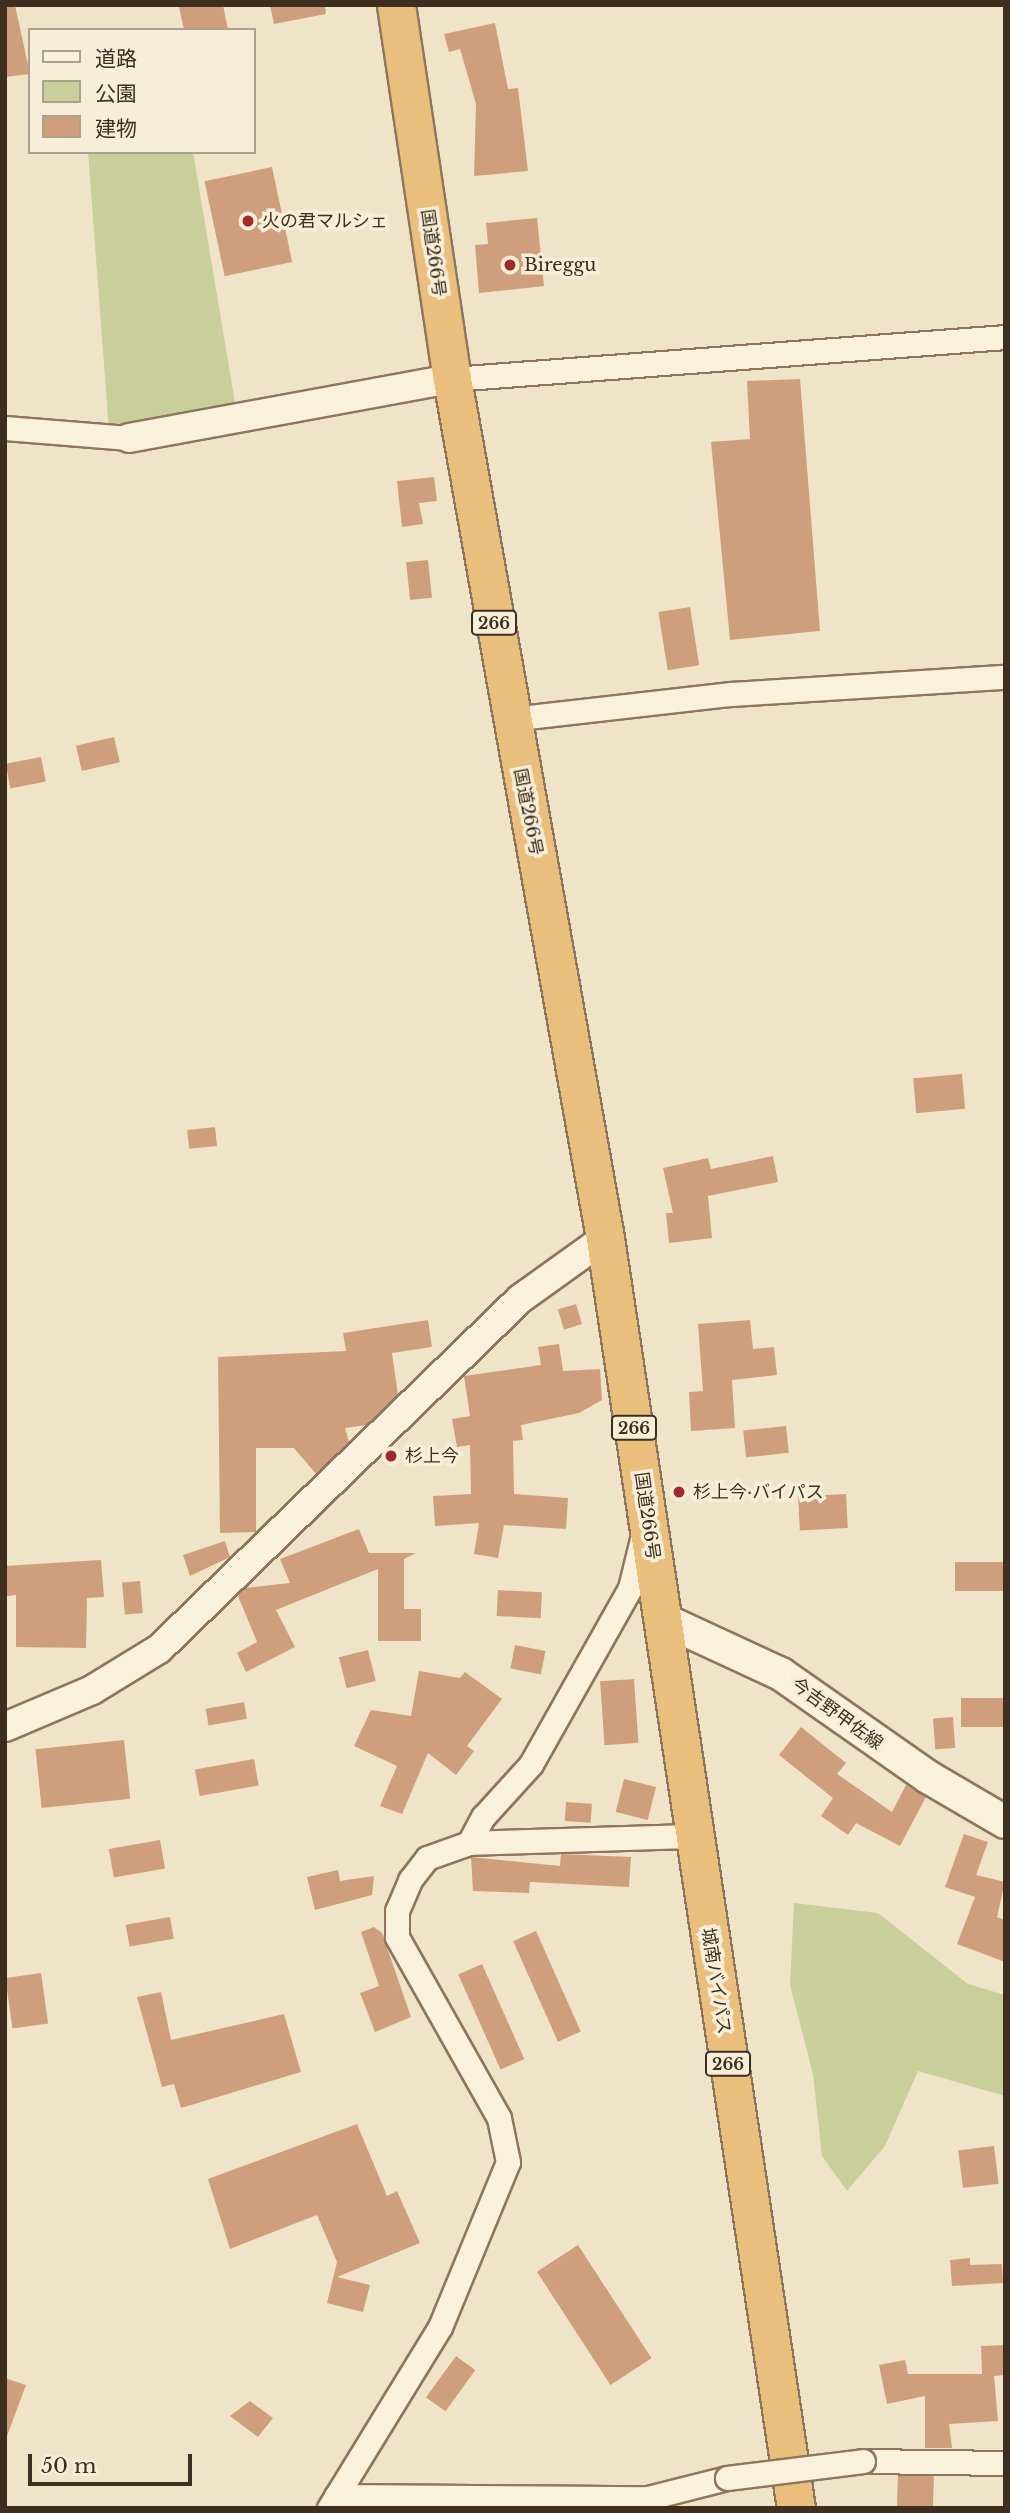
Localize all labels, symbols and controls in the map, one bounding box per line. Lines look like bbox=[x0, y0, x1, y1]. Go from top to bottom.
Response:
legend bbox=[28, 28, 256, 154]
text: 道路 bbox=[95, 46, 137, 72]
text: 公園 bbox=[95, 81, 137, 107]
text: 建物 bbox=[95, 116, 137, 142]
street label: 国道266号 bbox=[416, 208, 450, 298]
place label: 火の君マルシェ bbox=[262, 210, 388, 232]
marker: 火の君マルシェ bbox=[240, 213, 256, 229]
place label: Bireggu bbox=[524, 254, 596, 276]
marker: Bireggu bbox=[502, 257, 518, 273]
road number: 266 bbox=[470, 610, 518, 636]
street label: 国道266号 bbox=[509, 767, 547, 857]
road number: 266 bbox=[610, 1416, 658, 1440]
place label: 杉上今 bbox=[405, 1445, 459, 1467]
marker: 杉上今 bbox=[383, 1448, 399, 1464]
street label: 国道266号 bbox=[630, 1471, 664, 1561]
place label: 杉上今·バイパス bbox=[693, 1481, 824, 1503]
marker: 杉上今·バイパス bbox=[671, 1484, 687, 1500]
street label: 今吉野甲佐線 bbox=[787, 1674, 887, 1754]
street label: 城南バイパス bbox=[697, 1926, 735, 2036]
road number: 266 bbox=[704, 2052, 752, 2076]
scale bar bbox=[32, 2440, 196, 2484]
text: 50 m bbox=[41, 2453, 96, 2479]

